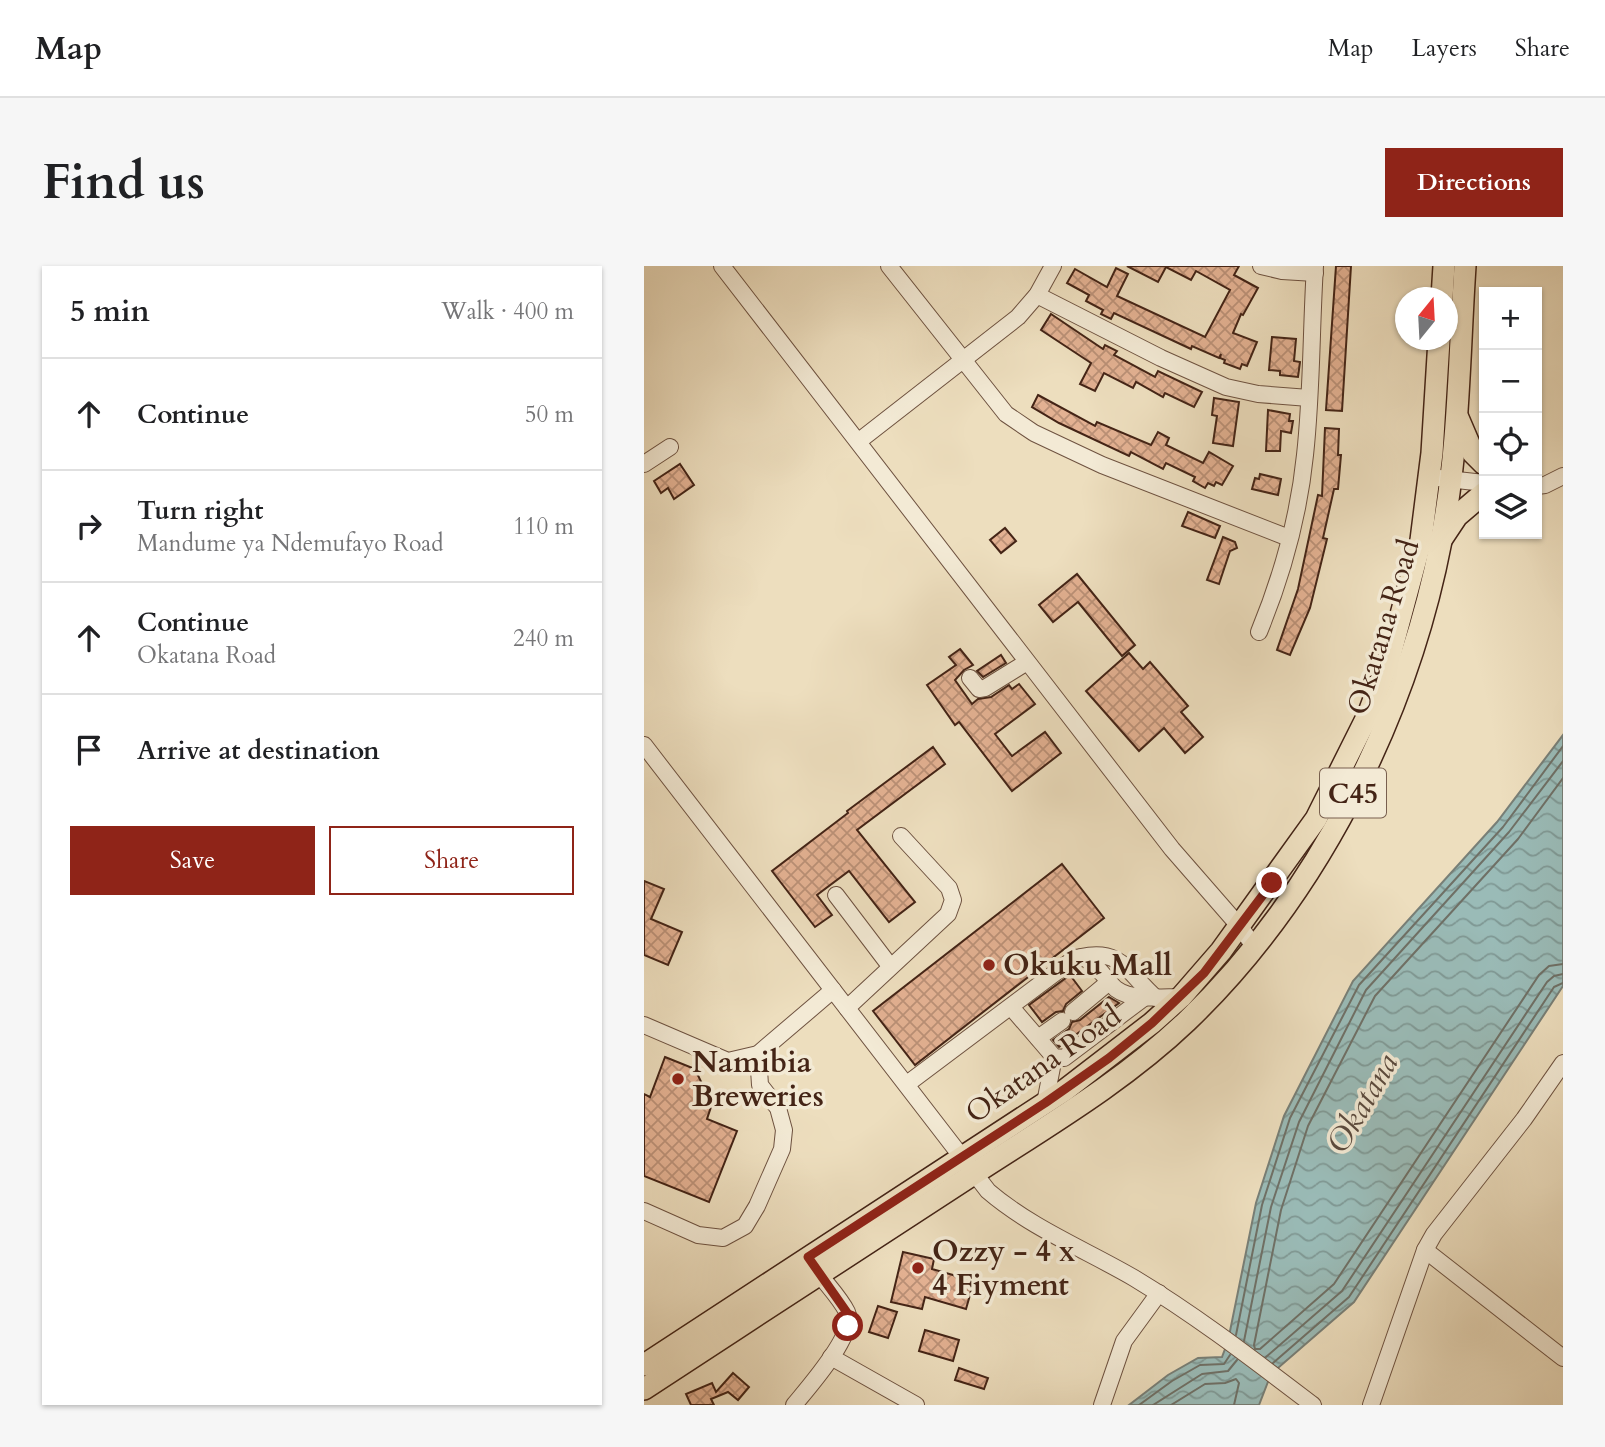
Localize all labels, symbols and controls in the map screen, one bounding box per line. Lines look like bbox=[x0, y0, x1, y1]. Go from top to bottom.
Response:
text: Map bbox=[35, 26, 102, 71]
text: Map bbox=[1328, 32, 1374, 65]
text: Layers bbox=[1412, 32, 1477, 65]
text: Share bbox=[1515, 32, 1570, 65]
button: Directions bbox=[1385, 148, 1563, 217]
text: Find us bbox=[42, 149, 205, 216]
north arrow bbox=[1395, 287, 1458, 350]
map controls bbox=[1479, 287, 1542, 539]
button: + bbox=[1479, 287, 1542, 350]
text: 5 min bbox=[70, 291, 150, 332]
text: Walk · 400 m bbox=[441, 296, 574, 327]
button: − bbox=[1479, 350, 1542, 413]
icon: ahead bbox=[70, 395, 108, 433]
text: Continue bbox=[137, 397, 249, 432]
text: 50 m bbox=[525, 399, 574, 430]
button: locate bbox=[1479, 413, 1542, 476]
button: layers bbox=[1479, 476, 1542, 539]
text: Turn right bbox=[137, 493, 264, 528]
icon: right bbox=[70, 507, 108, 545]
text: 110 m bbox=[513, 511, 574, 542]
text: Mandume ya Ndemufayo Road bbox=[137, 528, 444, 559]
street label: Okatana Road bbox=[1337, 534, 1430, 720]
text: Continue bbox=[137, 605, 249, 640]
icon: ahead bbox=[70, 619, 108, 657]
text: 240 m bbox=[513, 623, 574, 654]
text: Okatana Road bbox=[137, 640, 276, 671]
icon: arrive bbox=[70, 731, 108, 769]
text: Arrive at destination bbox=[137, 733, 380, 768]
road number: C45 bbox=[1320, 769, 1386, 818]
button: Save bbox=[70, 826, 315, 895]
button: Share bbox=[329, 826, 574, 895]
route end bbox=[1256, 867, 1287, 898]
place label: Okuku Mall bbox=[1003, 945, 1172, 986]
marker: Okuku Mall bbox=[981, 957, 997, 973]
street label: Okatana Road bbox=[957, 996, 1129, 1133]
place label: Namibia Breweries bbox=[692, 1042, 824, 1117]
water label: Okatana bbox=[1317, 1045, 1409, 1162]
marker: Namibia Breweries bbox=[670, 1071, 686, 1087]
place label: Ozzy - 4 x 4 Fiyment bbox=[932, 1231, 1075, 1306]
marker: Ozzy - 4 x 4 Fiyment bbox=[910, 1260, 926, 1276]
route start bbox=[832, 1310, 863, 1341]

